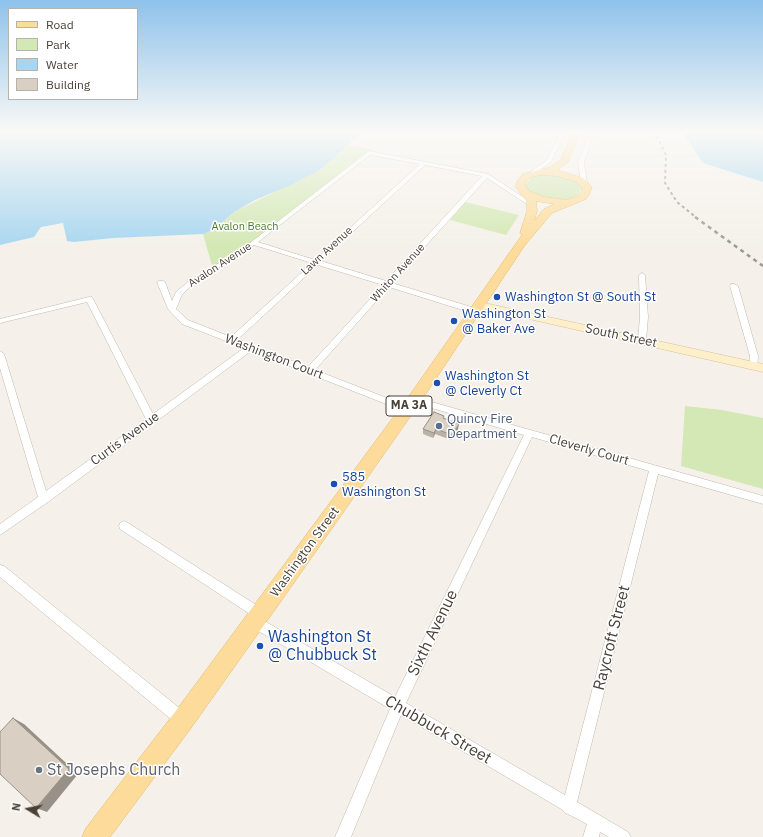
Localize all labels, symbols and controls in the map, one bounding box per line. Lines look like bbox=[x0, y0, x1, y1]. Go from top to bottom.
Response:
legend bbox=[8, 8, 138, 100]
text: Road bbox=[46, 17, 74, 32]
text: Park bbox=[46, 37, 70, 52]
text: Water bbox=[46, 57, 78, 72]
text: Building bbox=[46, 77, 90, 92]
park label: Avalon Beach bbox=[212, 220, 278, 234]
street label: Lawn Avenue bbox=[299, 224, 355, 278]
street label: Avalon Avenue bbox=[186, 240, 254, 290]
street label: Whiton Avenue bbox=[368, 241, 428, 305]
place label: Washington St @ South St bbox=[505, 289, 656, 305]
marker: Washington St @ South St bbox=[492, 292, 502, 302]
place label: Washington St @ Baker Ave bbox=[462, 306, 546, 337]
marker: Washington St @ Baker Ave bbox=[449, 316, 459, 326]
street label: South Street bbox=[584, 321, 658, 351]
street label: Washington Court bbox=[223, 331, 325, 383]
place label: Washington St @ Cleverly Ct bbox=[445, 368, 529, 399]
marker: Washington St @ Cleverly Ct bbox=[432, 378, 442, 388]
road number: MA 3A bbox=[386, 396, 432, 416]
street label: Curtis Avenue bbox=[88, 409, 162, 469]
place label: Quincy Fire Department bbox=[447, 411, 517, 442]
marker: Quincy Fire Department bbox=[434, 421, 444, 431]
street label: Cleverly Court bbox=[547, 431, 631, 469]
place label: 585 Washington St bbox=[342, 469, 426, 500]
marker: 585 Washington St bbox=[329, 479, 339, 489]
street label: Washington Street bbox=[267, 504, 343, 600]
street label: Raycroft Street bbox=[590, 583, 634, 693]
street label: Sixth Avenue bbox=[404, 587, 462, 679]
place label: Washington St @ Chubbuck St bbox=[268, 627, 377, 665]
marker: Washington St @ Chubbuck St bbox=[255, 641, 265, 651]
street label: Chubbuck Street bbox=[381, 692, 495, 768]
place label: St Josephs Church bbox=[47, 760, 180, 780]
marker: St Josephs Church bbox=[34, 765, 44, 775]
north arrow bbox=[8, 789, 48, 829]
text: N bbox=[9, 802, 24, 812]

